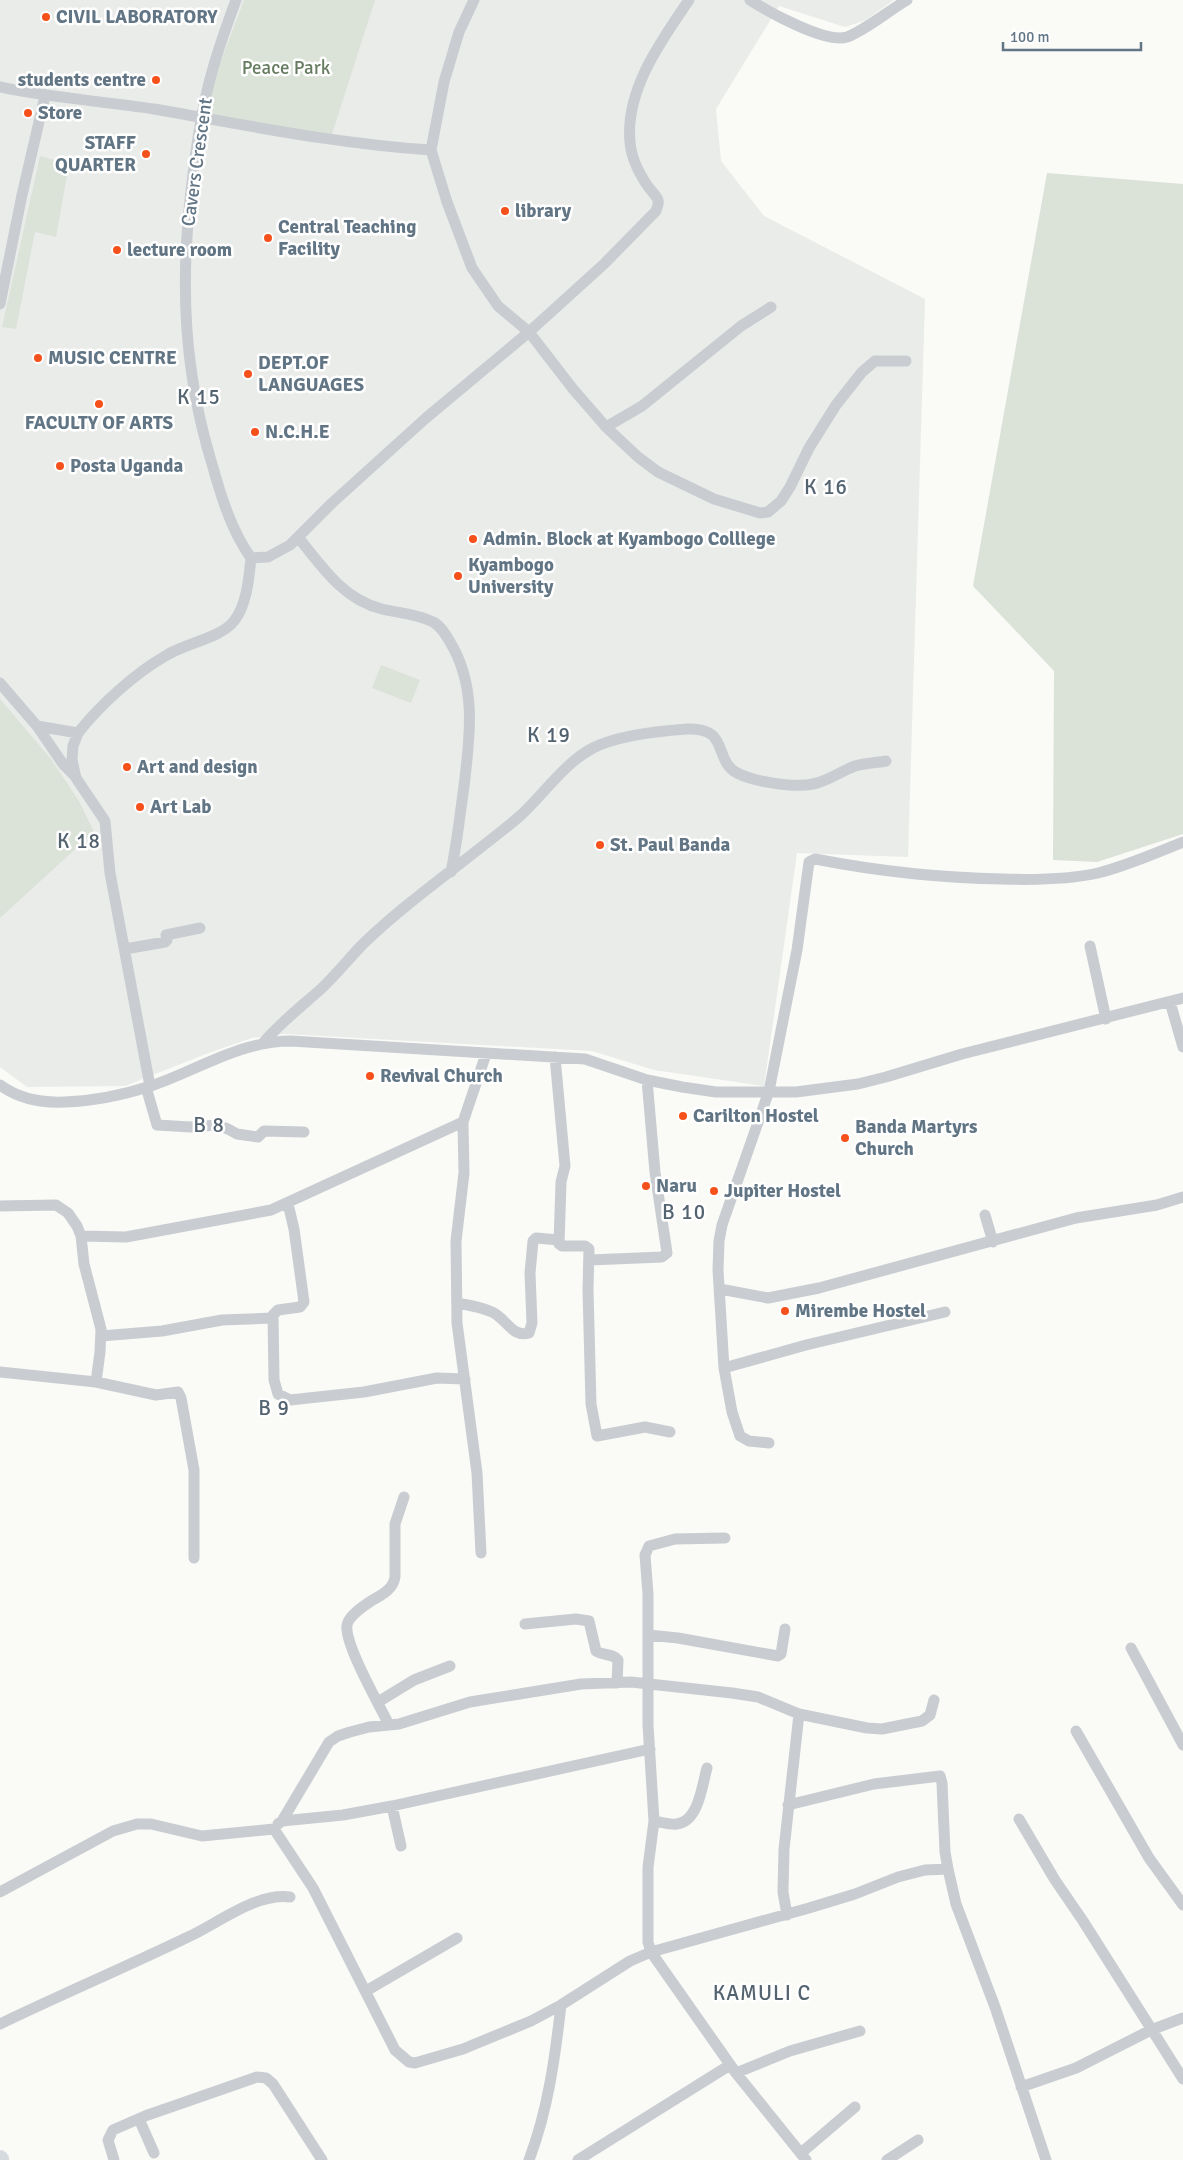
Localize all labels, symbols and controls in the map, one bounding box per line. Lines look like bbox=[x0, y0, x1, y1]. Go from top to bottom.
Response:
place label: CIVIL LABORATORY bbox=[56, 5, 218, 29]
marker: CIVIL LABORATORY bbox=[40, 11, 52, 23]
scale bar bbox=[1003, 20, 1140, 52]
text: 100 m bbox=[1010, 28, 1050, 46]
park label: Peace Park bbox=[242, 56, 331, 80]
place label: students centre bbox=[18, 68, 146, 92]
marker: students centre bbox=[150, 74, 162, 86]
street label: Cavers Crescent bbox=[176, 96, 218, 228]
place label: Store bbox=[38, 101, 82, 125]
marker: Store bbox=[22, 107, 34, 119]
place label: STAFF QUARTER bbox=[55, 131, 136, 177]
marker: STAFF QUARTER bbox=[140, 148, 152, 160]
place label: library bbox=[515, 199, 572, 223]
marker: library bbox=[499, 205, 511, 217]
place label: Central Teaching Facility bbox=[278, 215, 416, 261]
marker: Central Teaching Facility bbox=[262, 232, 274, 244]
place label: lecture room bbox=[127, 238, 232, 262]
marker: lecture room bbox=[111, 244, 123, 256]
place label: MUSIC CENTRE bbox=[48, 346, 177, 370]
place label: DEPT.OF LANGUAGES bbox=[258, 351, 364, 397]
marker: MUSIC CENTRE bbox=[32, 352, 44, 364]
marker: DEPT.OF LANGUAGES bbox=[242, 368, 254, 380]
district label: K 15 bbox=[177, 384, 221, 410]
marker: FACULTY OF ARTS bbox=[93, 398, 105, 410]
place label: FACULTY OF ARTS bbox=[25, 411, 174, 435]
place label: N.C.H.E bbox=[265, 420, 330, 444]
marker: N.C.H.E bbox=[249, 426, 261, 438]
place label: Posta Uganda bbox=[70, 454, 183, 478]
marker: Posta Uganda bbox=[54, 460, 66, 472]
district label: K 16 bbox=[804, 474, 848, 500]
place label: Admin. Block at Kyambogo Colllege bbox=[483, 527, 775, 551]
marker: Admin. Block at Kyambogo Colllege bbox=[467, 533, 479, 545]
place label: Kyambogo University bbox=[468, 553, 554, 599]
marker: Kyambogo University bbox=[452, 570, 464, 582]
district label: K 19 bbox=[527, 722, 571, 748]
place label: Art and design bbox=[137, 755, 258, 779]
marker: Art and design bbox=[121, 761, 133, 773]
place label: Art Lab bbox=[150, 795, 212, 819]
marker: Art Lab bbox=[134, 801, 146, 813]
district label: K 18 bbox=[57, 828, 101, 854]
place label: St. Paul Banda bbox=[610, 833, 730, 857]
marker: St. Paul Banda bbox=[594, 839, 606, 851]
place label: Revival Church bbox=[380, 1064, 503, 1088]
marker: Revival Church bbox=[364, 1070, 376, 1082]
place label: Carilton Hostel bbox=[693, 1104, 819, 1128]
marker: Carilton Hostel bbox=[677, 1110, 689, 1122]
district label: B 8 bbox=[193, 1112, 225, 1138]
place label: Banda Martyrs Church bbox=[855, 1115, 978, 1161]
marker: Banda Martyrs Church bbox=[839, 1132, 851, 1144]
place label: Naru bbox=[656, 1174, 697, 1198]
place label: Jupiter Hostel bbox=[724, 1179, 841, 1203]
marker: Naru bbox=[640, 1180, 652, 1192]
marker: Jupiter Hostel bbox=[708, 1185, 720, 1197]
district label: B 10 bbox=[662, 1199, 706, 1225]
place label: Mirembe Hostel bbox=[795, 1299, 926, 1323]
marker: Mirembe Hostel bbox=[779, 1305, 791, 1317]
district label: B 9 bbox=[258, 1395, 290, 1421]
district label: KAMULI C bbox=[713, 1980, 811, 2006]

